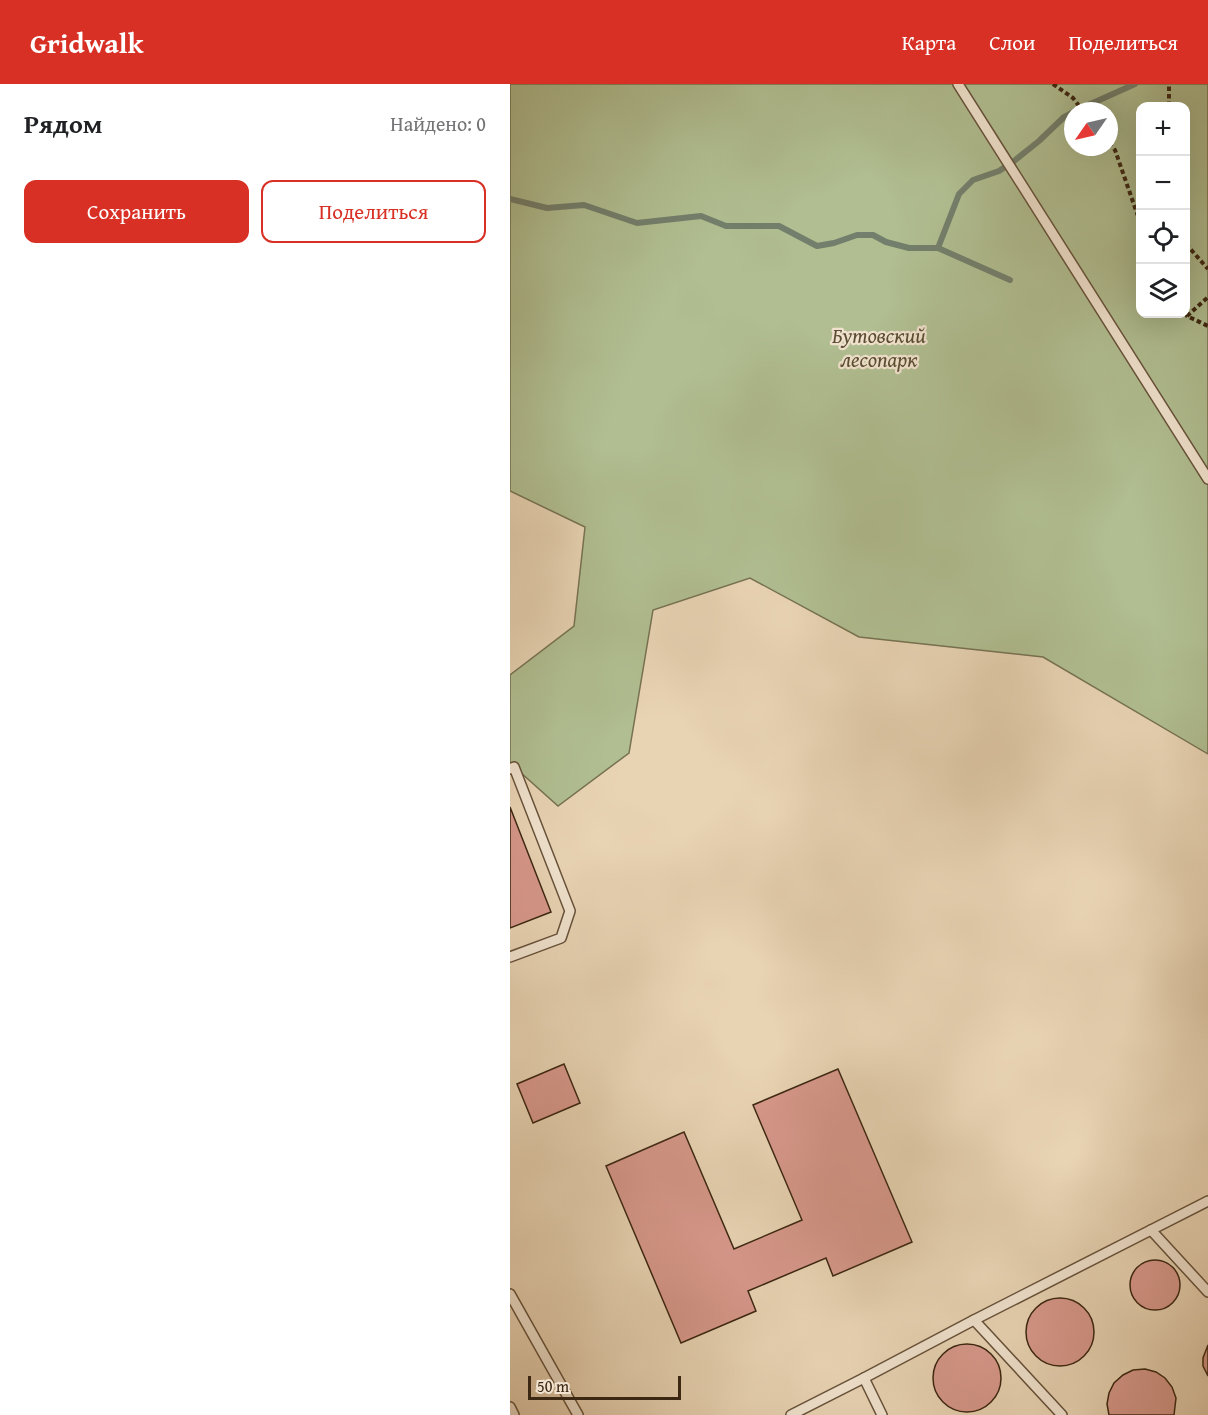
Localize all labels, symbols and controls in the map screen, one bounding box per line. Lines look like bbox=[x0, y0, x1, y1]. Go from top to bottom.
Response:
text: Gridwalk bbox=[30, 22, 143, 63]
text: Карта bbox=[902, 27, 956, 58]
text: Слои bbox=[989, 27, 1035, 58]
text: Поделиться bbox=[1068, 27, 1178, 58]
north arrow bbox=[1064, 102, 1118, 156]
map controls bbox=[1136, 102, 1190, 318]
button: + bbox=[1136, 102, 1190, 156]
text: Рядом bbox=[24, 104, 102, 143]
text: Найдено: 0 bbox=[390, 109, 486, 138]
button: − bbox=[1136, 156, 1190, 210]
button: Сохранить bbox=[24, 180, 249, 243]
button: Поделиться bbox=[261, 180, 486, 243]
button: locate bbox=[1136, 210, 1190, 264]
button: layers bbox=[1136, 264, 1190, 318]
park label: Бутовский лесопарк bbox=[832, 320, 926, 375]
scale bar bbox=[528, 1373, 681, 1400]
text: 50 m bbox=[537, 1374, 569, 1398]

